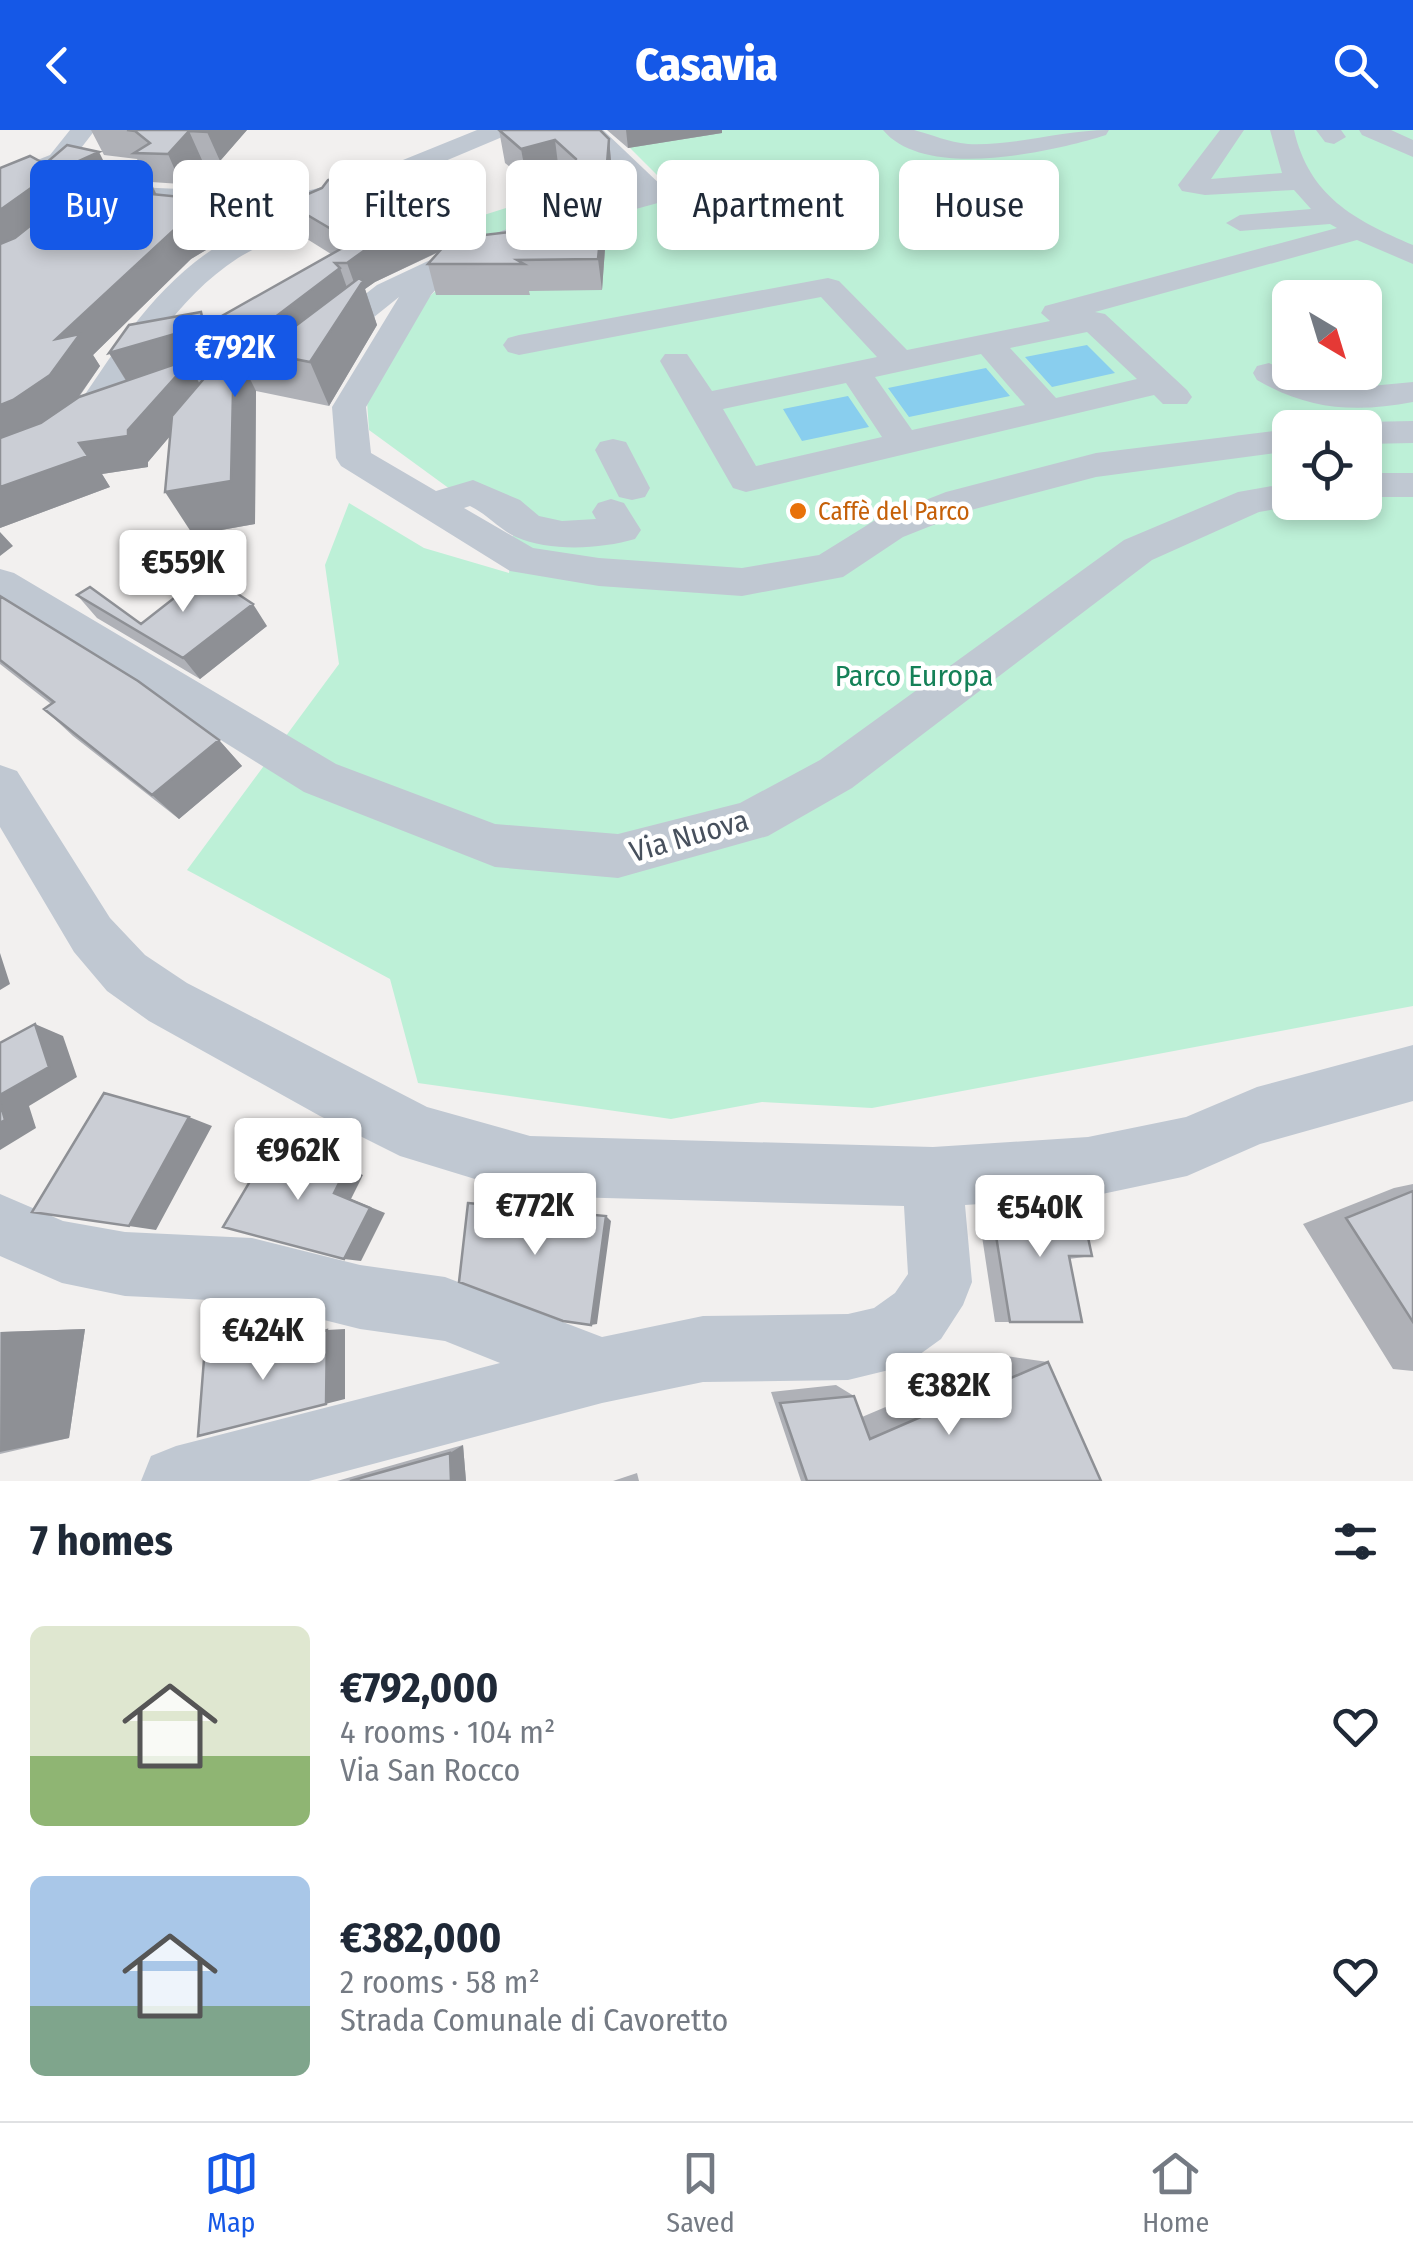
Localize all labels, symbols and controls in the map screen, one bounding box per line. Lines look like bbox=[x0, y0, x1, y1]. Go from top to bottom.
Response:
icon: back bbox=[30, 38, 85, 93]
text: Casavia bbox=[635, 38, 778, 92]
icon: search bbox=[1328, 38, 1383, 93]
chip: Buy bbox=[30, 160, 153, 250]
chip: Rent bbox=[173, 160, 309, 250]
chip: Filters bbox=[329, 160, 486, 250]
chip: New bbox=[506, 160, 637, 250]
chip: Apartment bbox=[657, 160, 879, 250]
chip: House bbox=[899, 160, 1059, 250]
north arrow bbox=[1272, 280, 1382, 390]
map controls bbox=[1272, 280, 1382, 520]
pin: €792K bbox=[165, 315, 305, 400]
text: €792K bbox=[195, 328, 275, 366]
button: locate bbox=[1272, 410, 1382, 520]
place label: Caffè del Parco bbox=[818, 497, 970, 527]
marker: Caffè del Parco bbox=[787, 500, 809, 522]
pin: €559K bbox=[113, 530, 253, 615]
text: €559K bbox=[141, 543, 225, 581]
park label: Parco Europa bbox=[835, 658, 993, 694]
street label: Via Nuova bbox=[626, 802, 752, 870]
pin: €962K bbox=[228, 1118, 368, 1203]
text: €962K bbox=[256, 1131, 340, 1169]
pin: €772K bbox=[465, 1173, 605, 1258]
pin: €540K bbox=[970, 1175, 1110, 1260]
text: €772K bbox=[496, 1186, 574, 1224]
text: €540K bbox=[997, 1188, 1083, 1226]
pin: €424K bbox=[193, 1298, 333, 1383]
text: €424K bbox=[222, 1311, 304, 1349]
pin: €382K bbox=[879, 1353, 1019, 1438]
text: €382K bbox=[908, 1366, 990, 1404]
icon: filters bbox=[1328, 1514, 1383, 1569]
text: 7 homes bbox=[30, 1516, 173, 1566]
text: €792,000 bbox=[340, 1663, 498, 1713]
icon: home bbox=[110, 1666, 230, 1786]
icon: heart bbox=[1328, 1699, 1383, 1754]
text: 4 rooms · 104 m² bbox=[340, 1713, 555, 1751]
text: Via San Rocco bbox=[340, 1751, 520, 1789]
text: €382,000 bbox=[340, 1913, 502, 1963]
icon: home bbox=[110, 1916, 230, 2036]
icon: heart bbox=[1328, 1949, 1383, 2004]
text: 2 rooms · 58 m² bbox=[340, 1963, 540, 2001]
text: Strada Comunale di Cavoretto bbox=[340, 2001, 728, 2039]
tab: Map bbox=[204, 2146, 259, 2239]
tab: Saved bbox=[666, 2146, 735, 2239]
tab: Home bbox=[1142, 2146, 1209, 2239]

